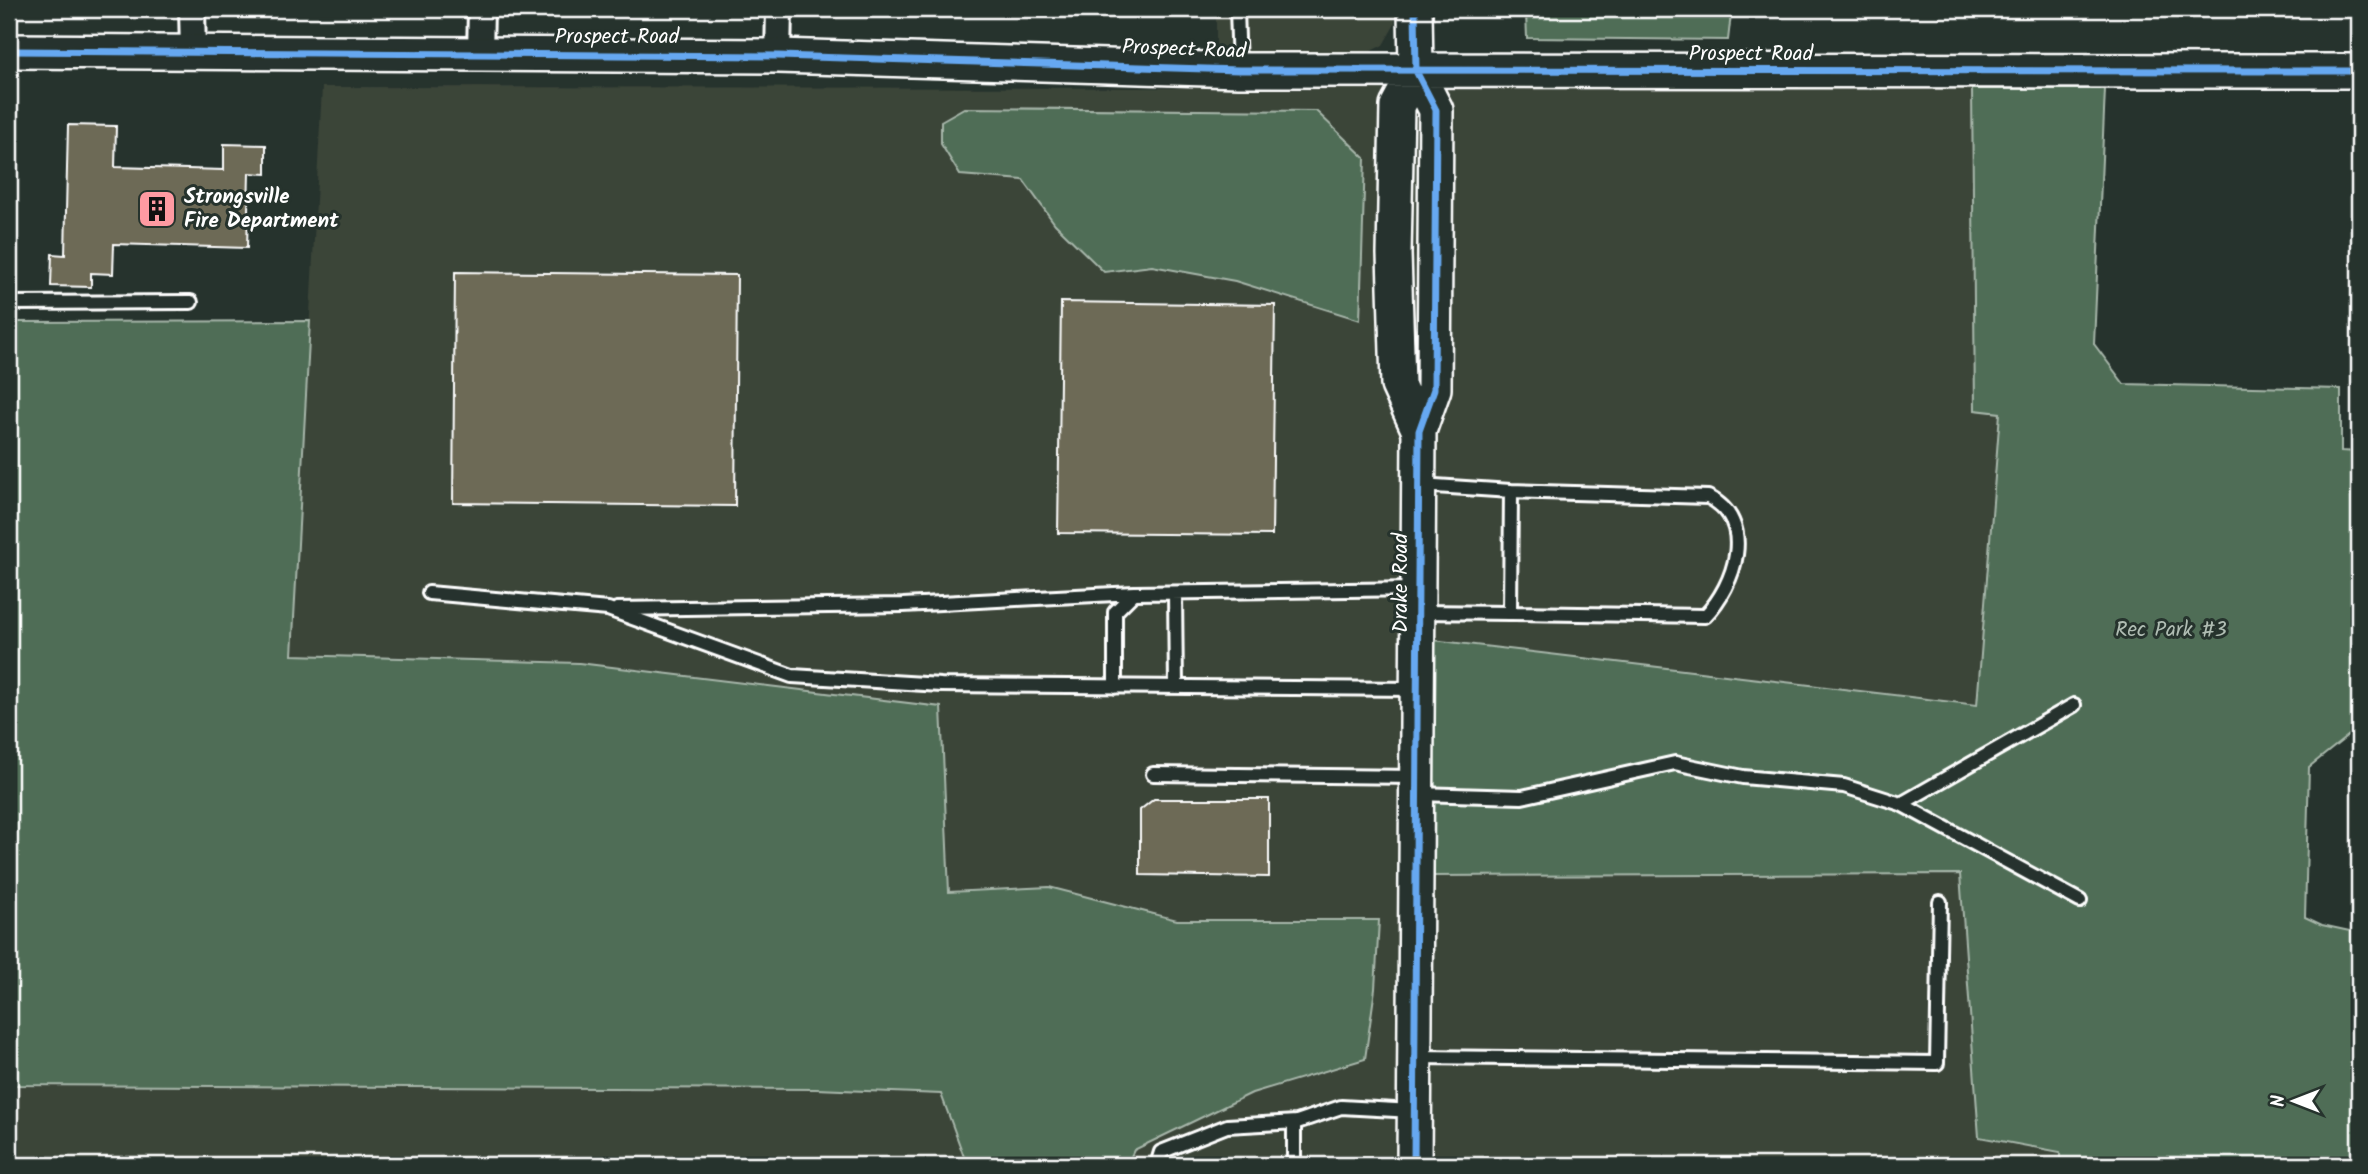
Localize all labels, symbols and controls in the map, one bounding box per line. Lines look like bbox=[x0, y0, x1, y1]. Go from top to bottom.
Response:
street label: Prospect Road bbox=[555, 21, 680, 54]
street label: Prospect Road bbox=[1121, 31, 1247, 69]
street label: Prospect Road bbox=[1689, 38, 1814, 71]
place label: Strongsville Fire Department bbox=[184, 181, 339, 238]
building icon: Strongsville Fire Department bbox=[136, 188, 178, 230]
street label: Drake Road bbox=[1385, 532, 1418, 633]
park label: Rec Park #3 bbox=[2115, 614, 2227, 647]
north arrow bbox=[2260, 1066, 2330, 1136]
text: N bbox=[2264, 1095, 2294, 1107]

